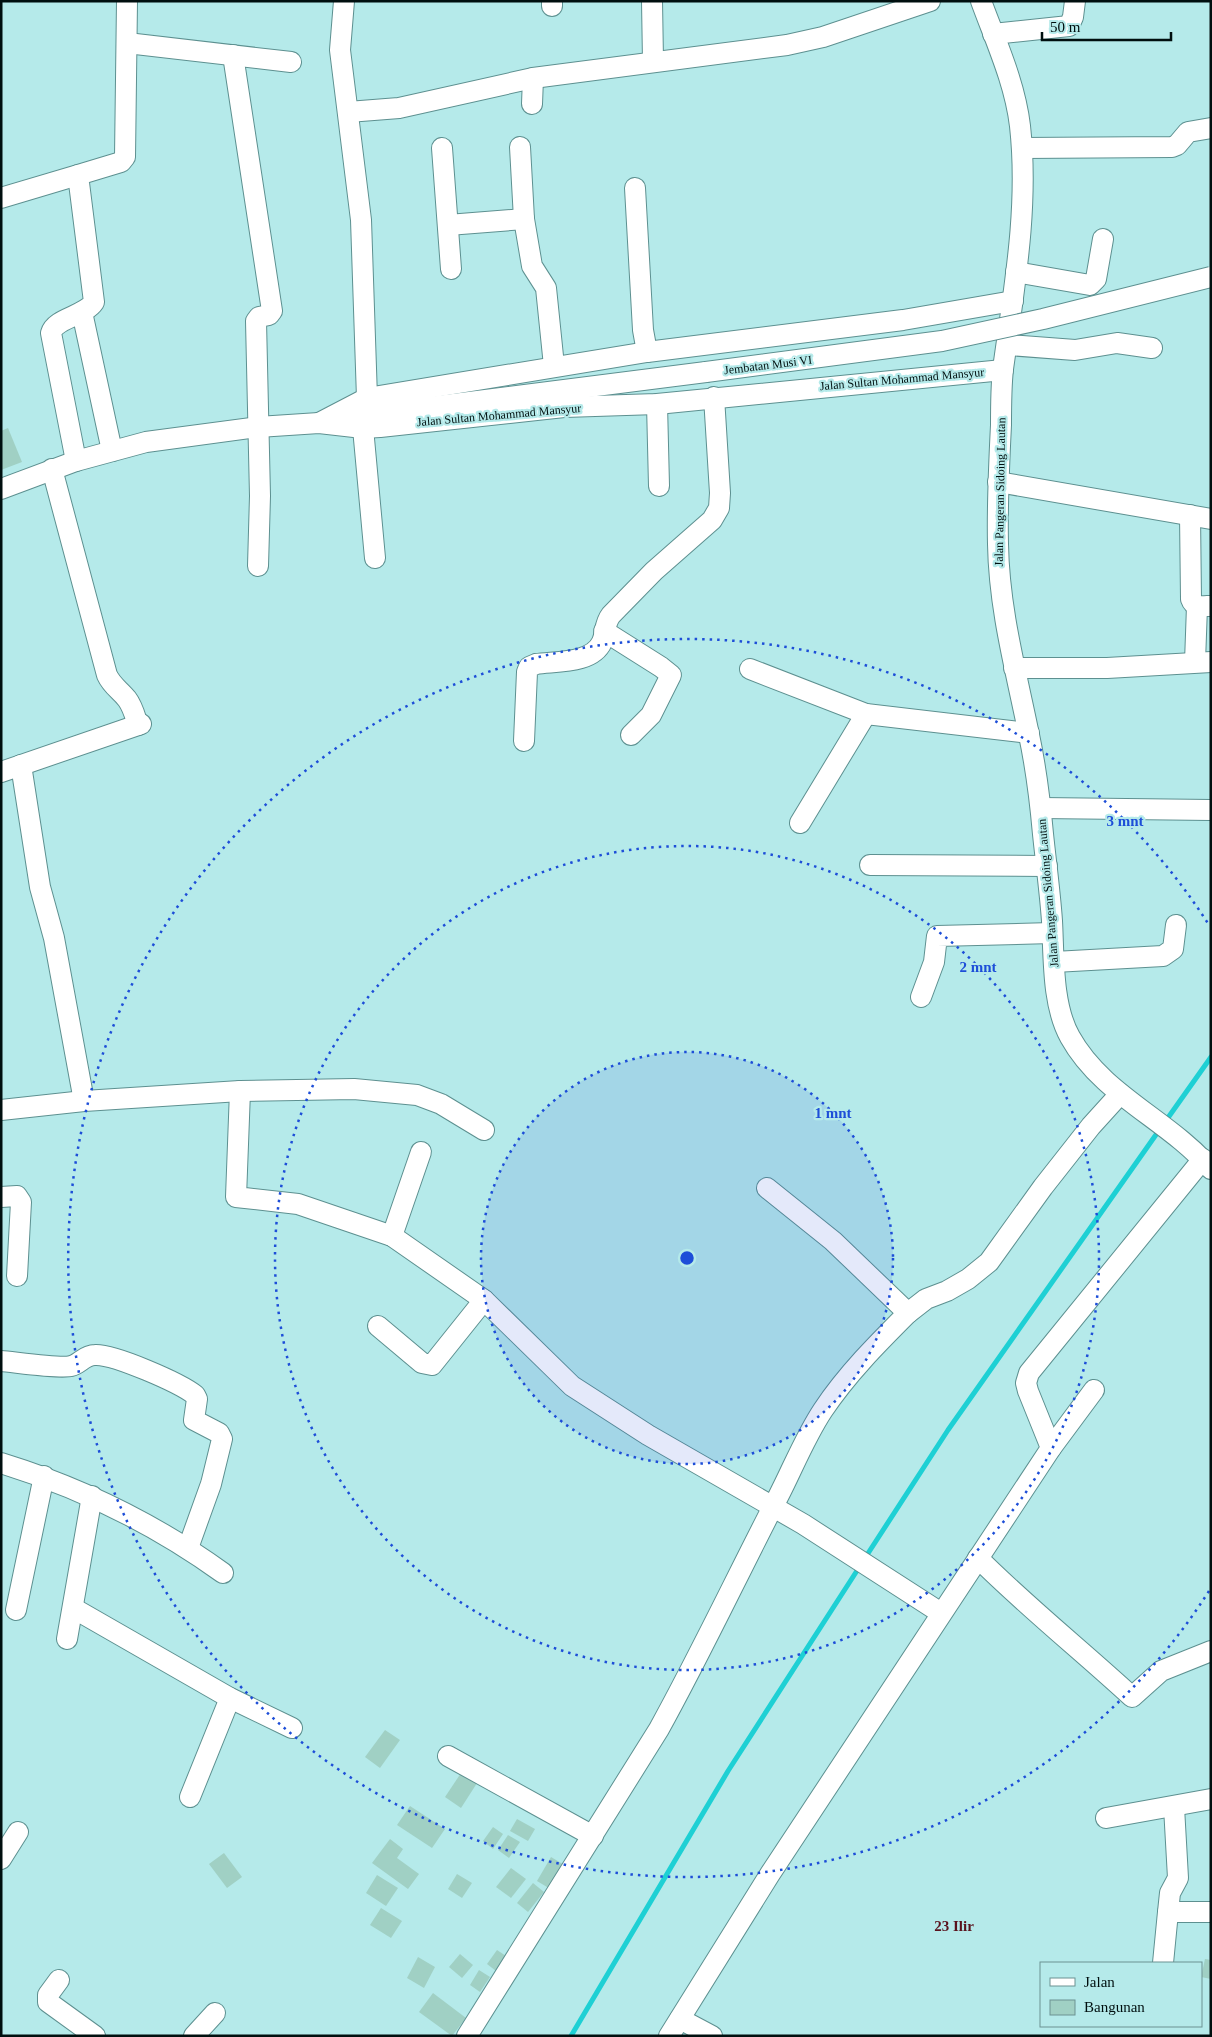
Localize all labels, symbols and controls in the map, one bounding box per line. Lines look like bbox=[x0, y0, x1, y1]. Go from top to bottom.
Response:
scale bar bbox=[1042, 10, 1171, 42]
text: 50 m bbox=[1050, 19, 1081, 35]
street label: Jembatan Musi VI bbox=[723, 353, 813, 377]
street label: Jalan Sultan Mohammad Mansyur bbox=[819, 365, 985, 393]
street label: Jalan Sultan Mohammad Mansyur bbox=[416, 401, 582, 429]
street label: Jalan Pangeran Sidoing Lautan bbox=[992, 417, 1008, 567]
text: 3 mnt bbox=[1106, 813, 1144, 829]
street label: Jalan Pangeran Sidoing Lautan bbox=[1035, 818, 1061, 968]
text: 2 mnt bbox=[959, 959, 997, 975]
text: 1 mnt bbox=[814, 1105, 852, 1121]
centre of rings bbox=[678, 1249, 696, 1267]
district label: 23 Ilir bbox=[934, 1918, 974, 1934]
legend bbox=[1040, 1962, 1202, 2027]
text: Jalan bbox=[1084, 1974, 1115, 1990]
text: Bangunan bbox=[1084, 1999, 1145, 2015]

